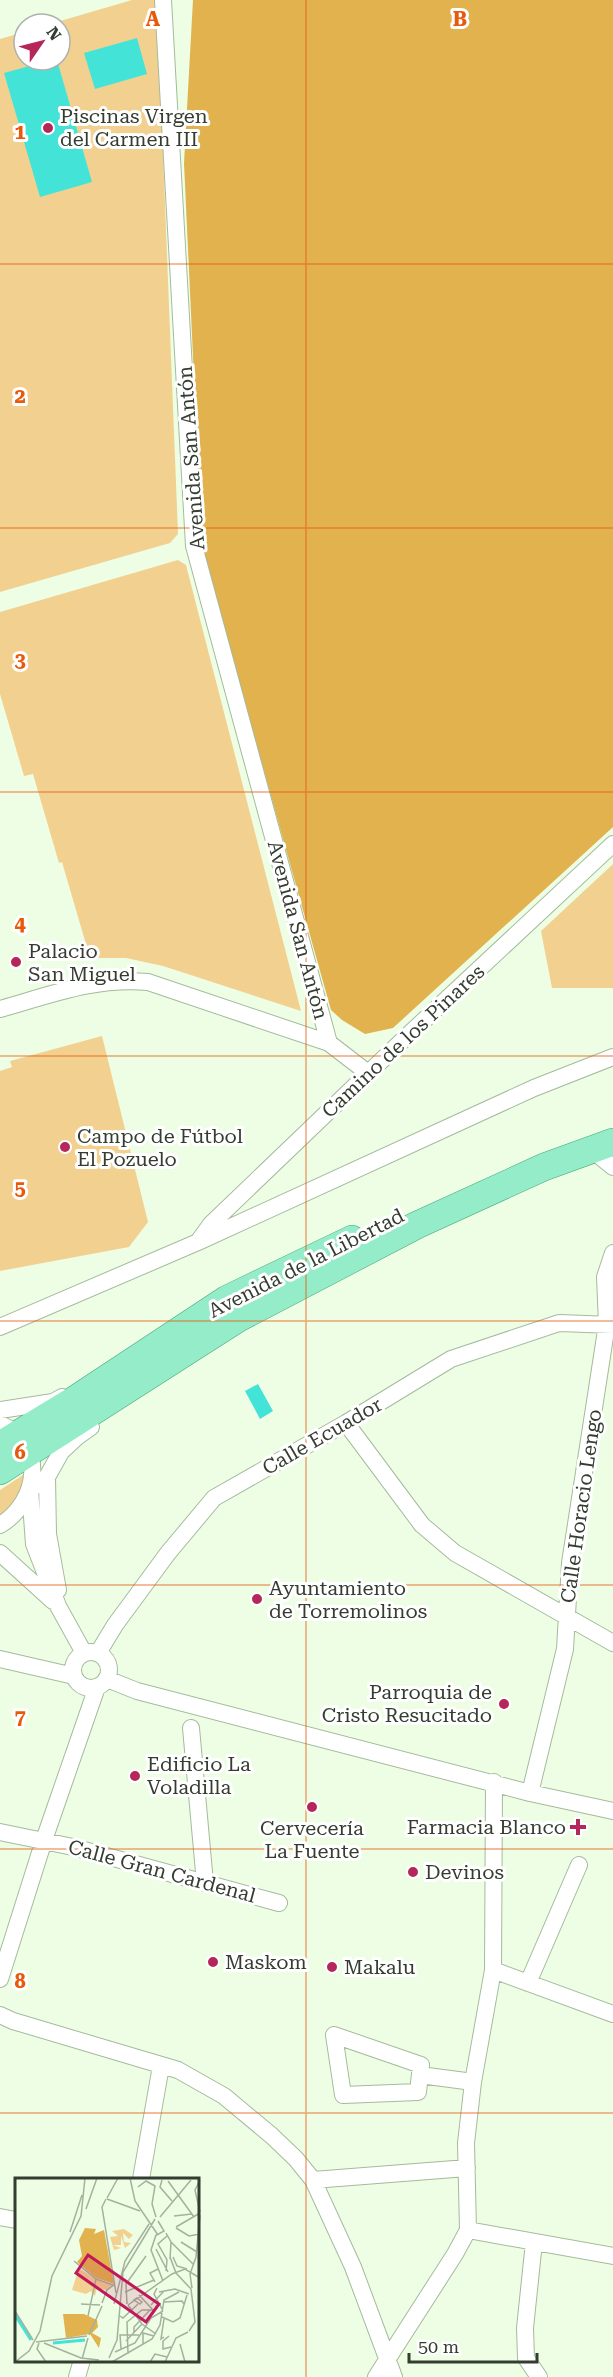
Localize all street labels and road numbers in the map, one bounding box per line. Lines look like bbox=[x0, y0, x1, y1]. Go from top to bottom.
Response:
street label: Avenida San Antón bbox=[173, 365, 209, 551]
street label: Avenida San Antón bbox=[263, 838, 333, 1022]
street label: Camino de los Pinares bbox=[317, 959, 489, 1123]
street label: Avenida de la Libertad bbox=[204, 1203, 408, 1323]
street label: Calle Ecuador bbox=[258, 1392, 386, 1480]
street label: Calle Horacio Lengo bbox=[556, 1408, 606, 1604]
street label: Calle Gran Cardenal bbox=[66, 1834, 258, 1908]

